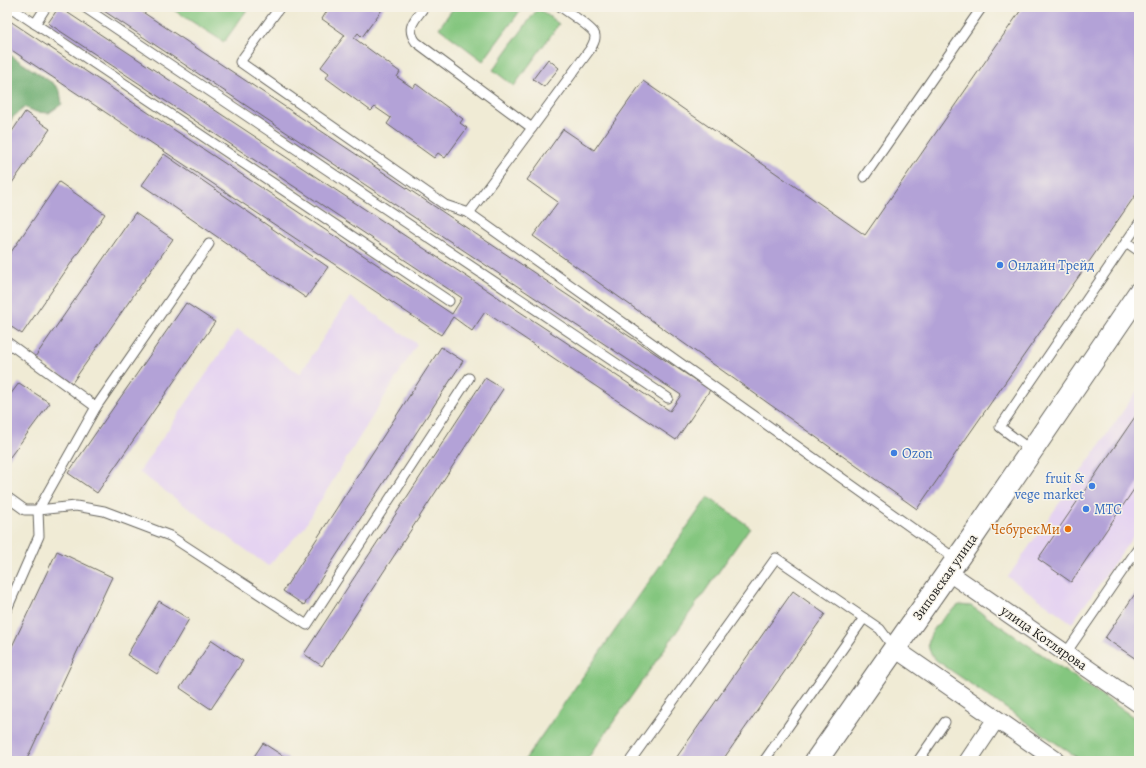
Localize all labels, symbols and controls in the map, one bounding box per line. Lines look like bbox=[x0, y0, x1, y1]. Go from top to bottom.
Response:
place label: Онлайн Трейд bbox=[1008, 256, 1095, 275]
marker: Онлайн Трейд bbox=[995, 260, 1005, 270]
place label: Ozon bbox=[902, 444, 933, 463]
marker: Ozon bbox=[889, 448, 899, 458]
place label: fruit & vege market bbox=[1014, 469, 1084, 504]
marker: fruit & vege market bbox=[1087, 481, 1097, 491]
place label: МТС bbox=[1094, 500, 1122, 519]
marker: МТС bbox=[1081, 504, 1091, 514]
place label: ЧебурекМи bbox=[991, 520, 1060, 539]
marker: ЧебурекМи bbox=[1063, 524, 1073, 534]
street label: Зиповская улица bbox=[908, 529, 982, 624]
street label: улица Котлярова bbox=[996, 601, 1092, 675]

